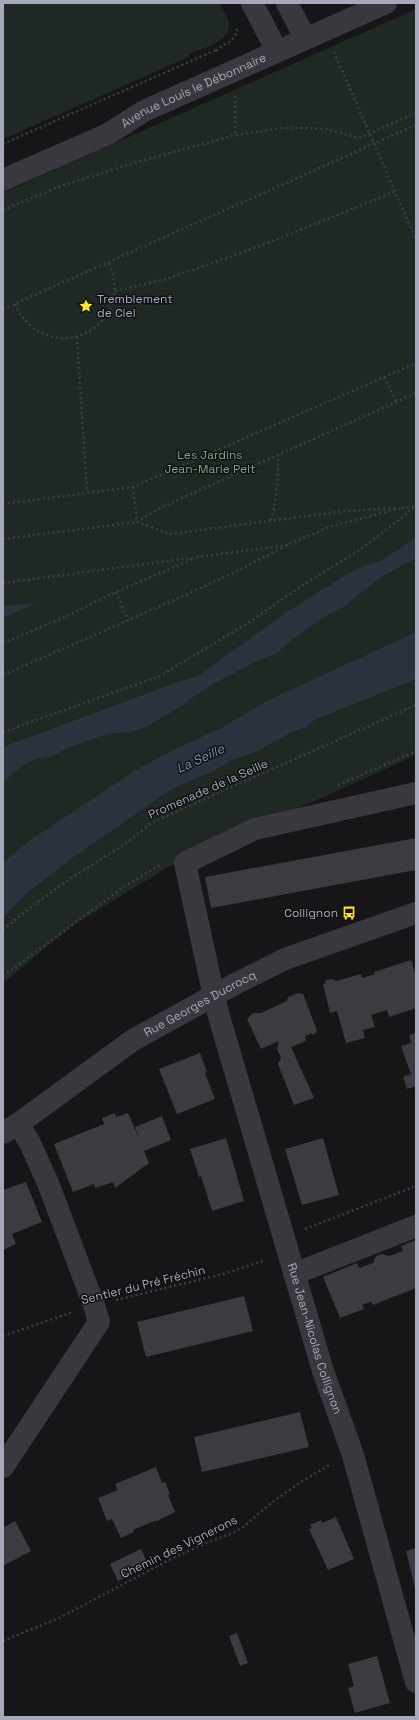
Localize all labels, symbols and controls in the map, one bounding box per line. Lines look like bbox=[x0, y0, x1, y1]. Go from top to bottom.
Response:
street label: Avenue Louis le Débonnaire bbox=[118, 50, 269, 132]
place label: Tremblement de Ciel bbox=[97, 291, 173, 321]
place icon: Tremblement de Ciel bbox=[78, 298, 94, 314]
park label: Les Jardins Jean-Marie Pelt bbox=[164, 447, 256, 477]
water label: La Seille bbox=[174, 739, 228, 777]
street label: Promenade de la Seille bbox=[146, 755, 270, 823]
place label: Collignon bbox=[284, 905, 338, 921]
bus stop icon: Collignon bbox=[341, 905, 357, 921]
street label: Rue Georges Ducrocq bbox=[141, 967, 259, 1041]
street label: Rue Jean-Nicolas Collignon bbox=[284, 1261, 346, 1416]
street label: Sentier du Pré Fréchin bbox=[79, 1262, 207, 1308]
street label: Chemin des Vignerons bbox=[118, 1512, 240, 1582]

